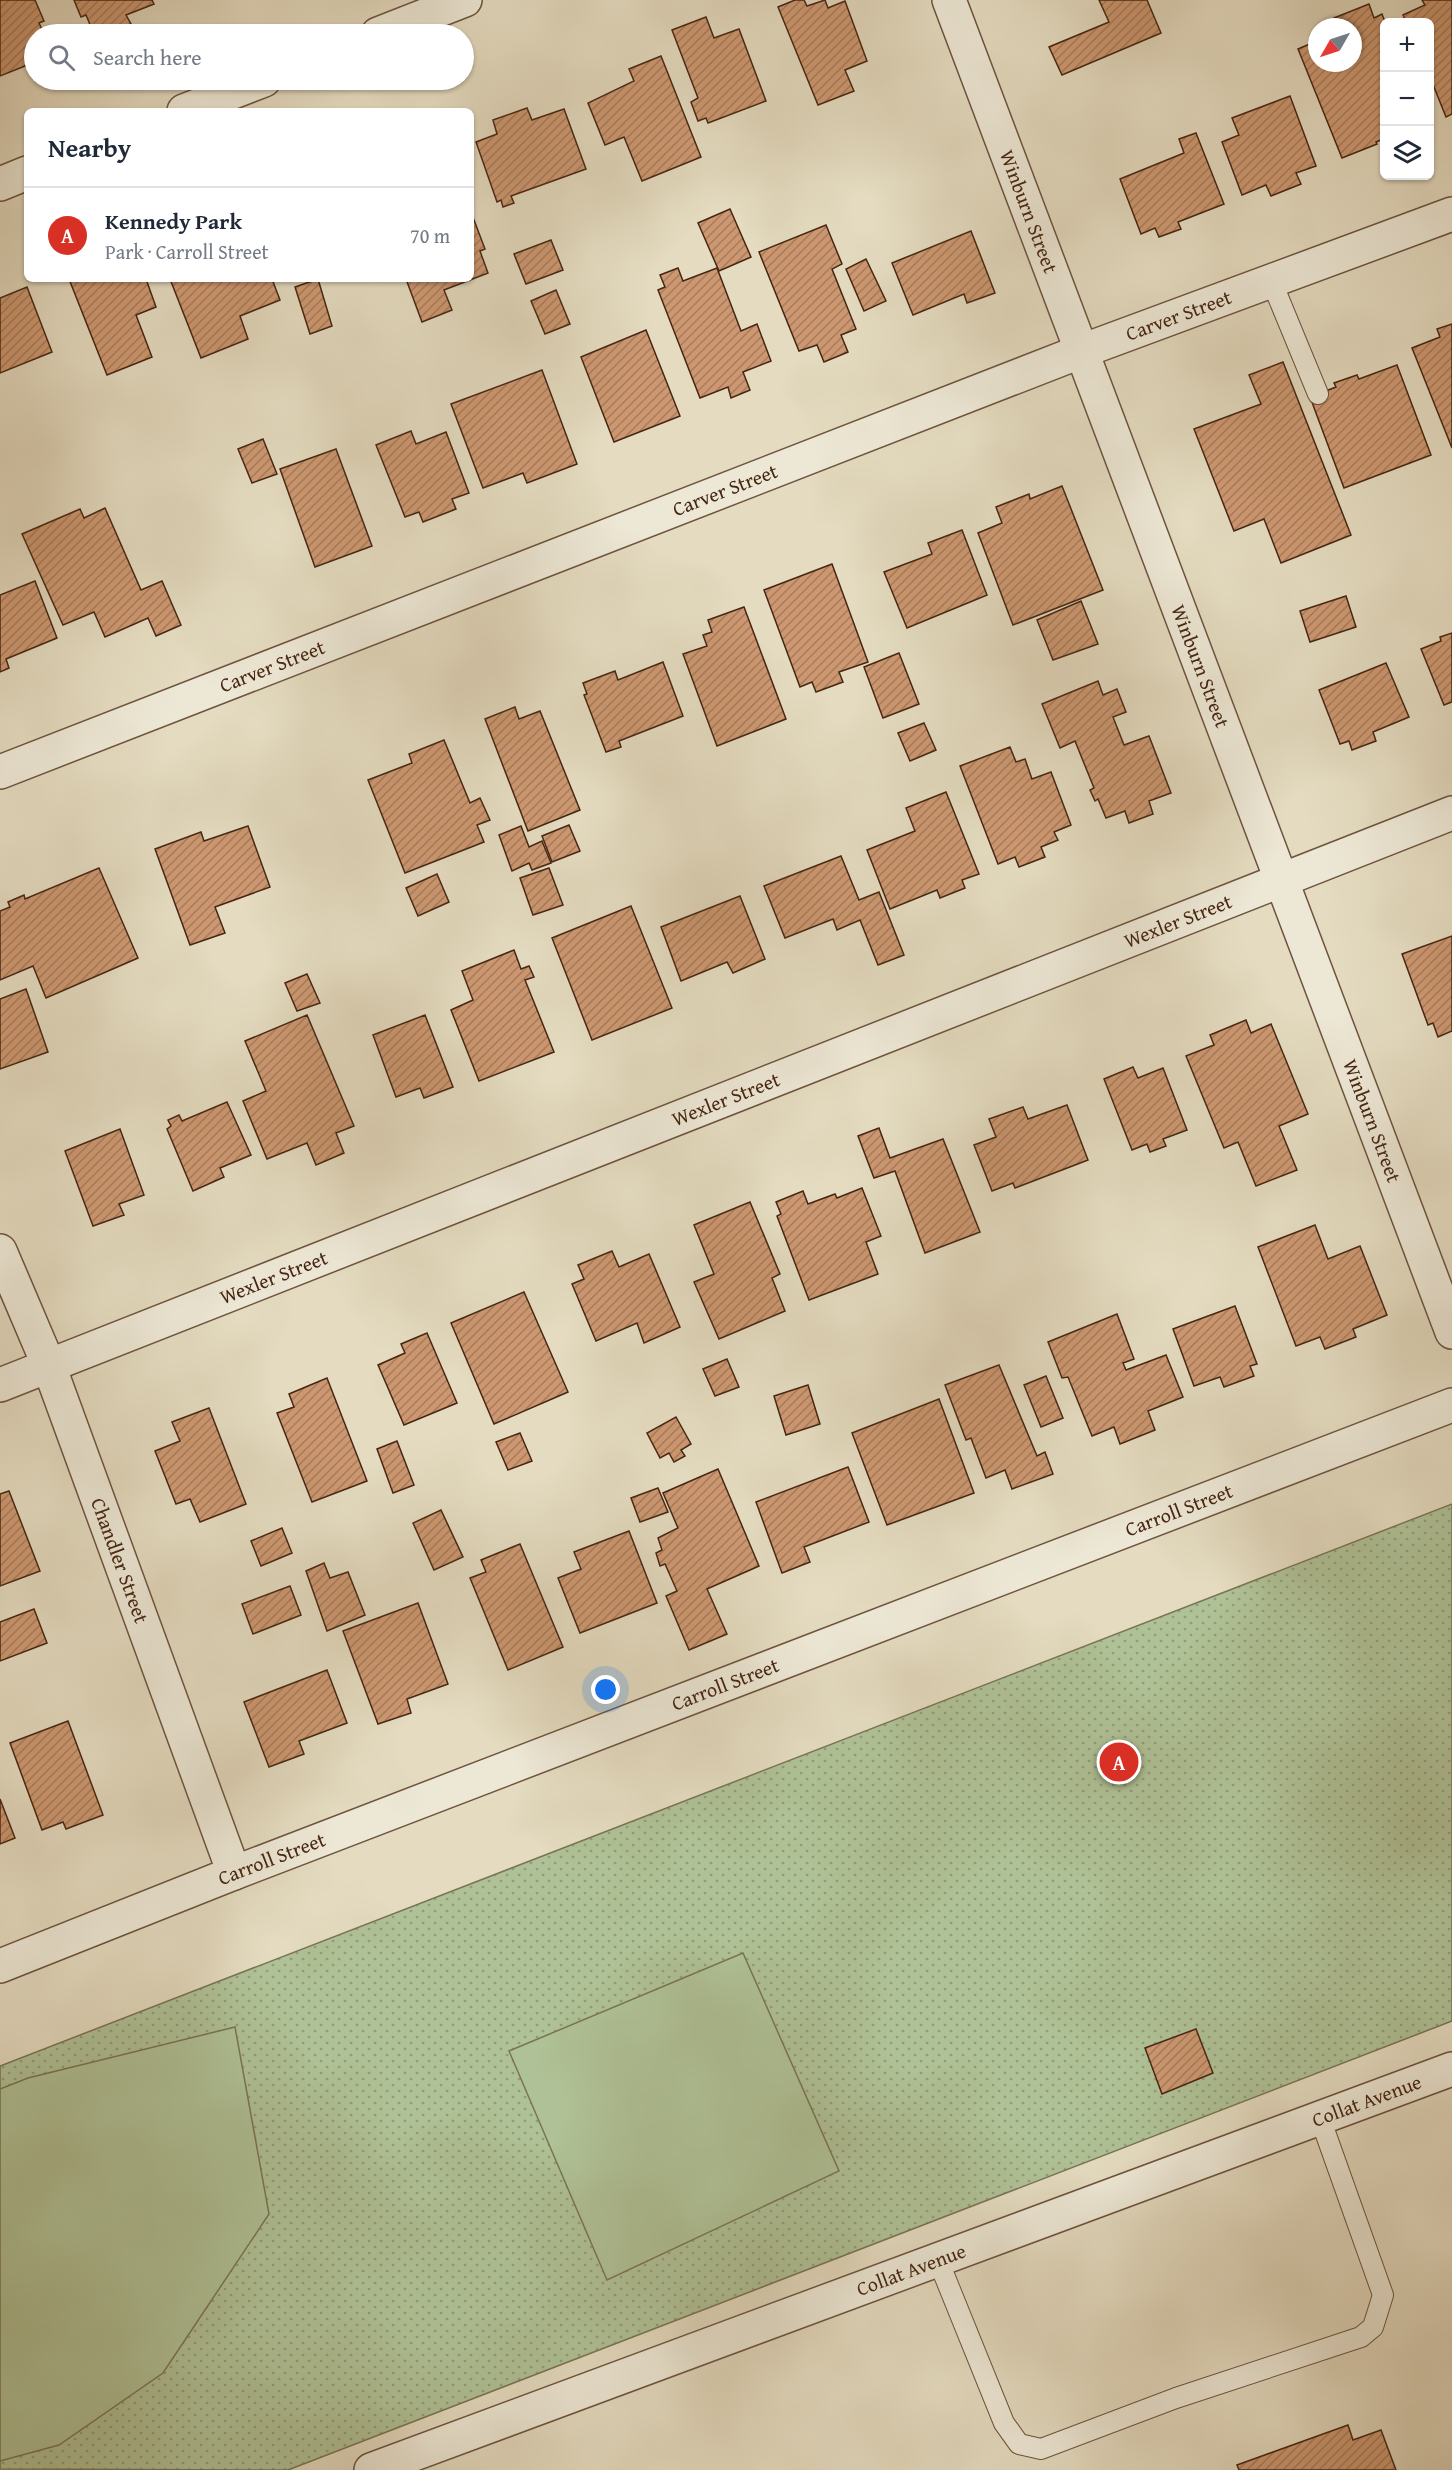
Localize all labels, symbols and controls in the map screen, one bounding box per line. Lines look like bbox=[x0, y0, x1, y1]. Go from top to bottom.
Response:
north arrow bbox=[1308, 18, 1362, 72]
map controls bbox=[1380, 18, 1434, 180]
button: + bbox=[1380, 18, 1434, 72]
search box bbox=[24, 24, 474, 90]
icon: search bbox=[45, 41, 78, 74]
text: Search here bbox=[93, 41, 202, 73]
button: − bbox=[1380, 72, 1434, 126]
button: layers bbox=[1380, 126, 1434, 180]
text: Nearby bbox=[48, 128, 131, 167]
street label: Winburn Street bbox=[993, 146, 1066, 277]
text: Kennedy Park bbox=[105, 205, 242, 237]
text: A bbox=[61, 221, 74, 250]
text: 70 m bbox=[410, 221, 450, 250]
text: Park · Carroll Street bbox=[105, 237, 269, 266]
street label: Carver Street bbox=[1121, 282, 1235, 348]
street label: Carver Street bbox=[668, 456, 782, 523]
street label: Winburn Street bbox=[1165, 600, 1237, 732]
street label: Carver Street bbox=[215, 632, 329, 699]
street label: Wexler Street bbox=[1119, 886, 1236, 955]
street label: Winburn Street bbox=[1336, 1055, 1409, 1186]
street label: Wexler Street bbox=[667, 1064, 784, 1133]
street label: Wexler Street bbox=[215, 1242, 332, 1311]
street label: Carroll Street bbox=[1121, 1476, 1237, 1543]
street label: Chandler Street bbox=[84, 1493, 157, 1627]
street label: Carroll Street bbox=[667, 1650, 783, 1718]
your location bbox=[591, 1675, 620, 1704]
pin: A bbox=[1100, 1740, 1138, 1784]
street label: Carroll Street bbox=[213, 1824, 329, 1892]
street label: Collat Avenue bbox=[1308, 2067, 1425, 2134]
street label: Collat Avenue bbox=[852, 2236, 970, 2303]

